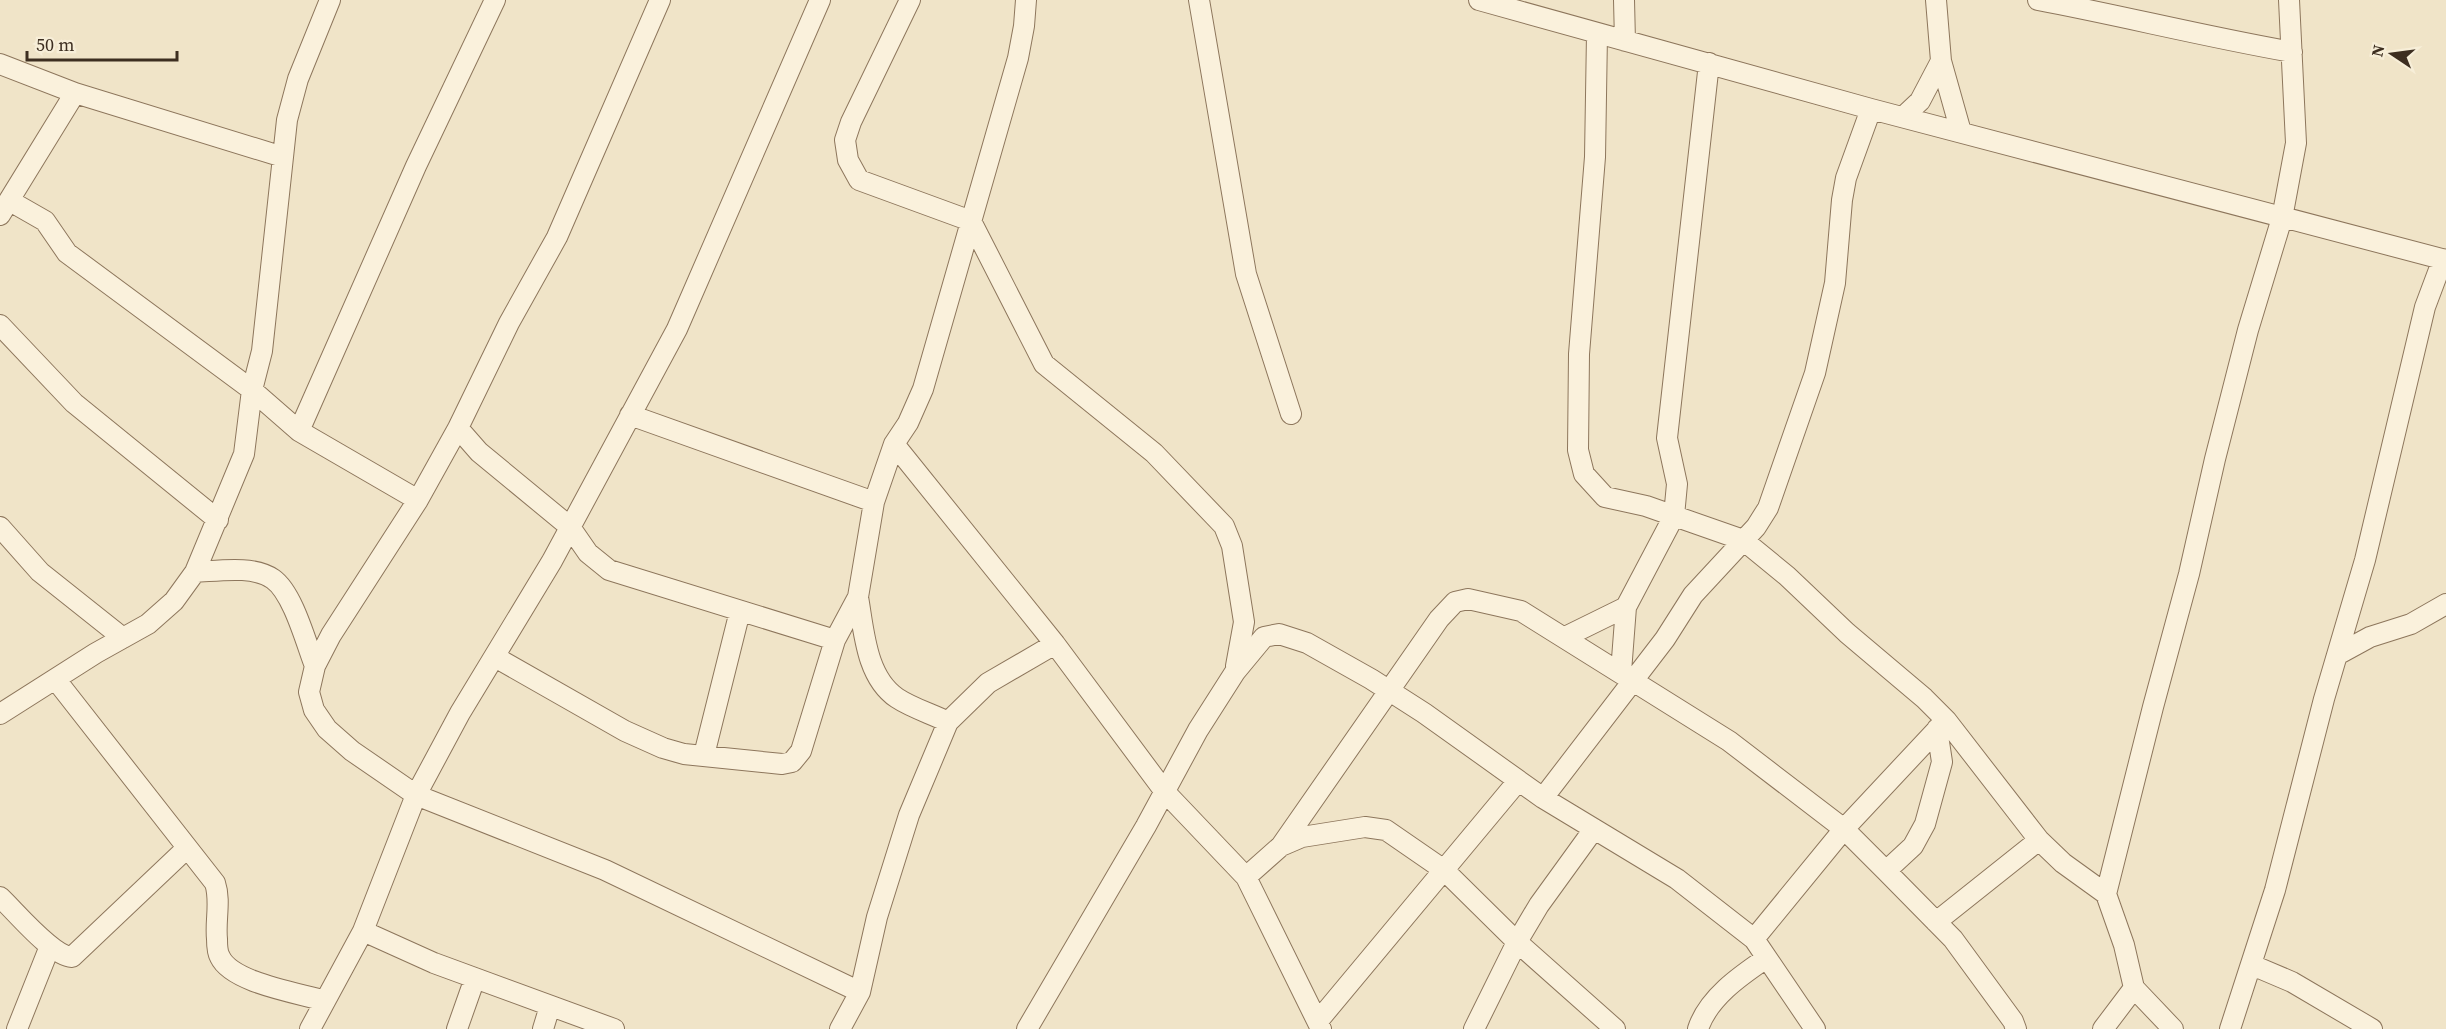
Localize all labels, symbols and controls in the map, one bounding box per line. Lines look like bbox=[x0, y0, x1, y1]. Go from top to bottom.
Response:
scale bar bbox=[27, 24, 177, 62]
north arrow bbox=[2362, 24, 2422, 84]
text: 50 m bbox=[36, 32, 74, 57]
text: N bbox=[2365, 42, 2389, 59]

